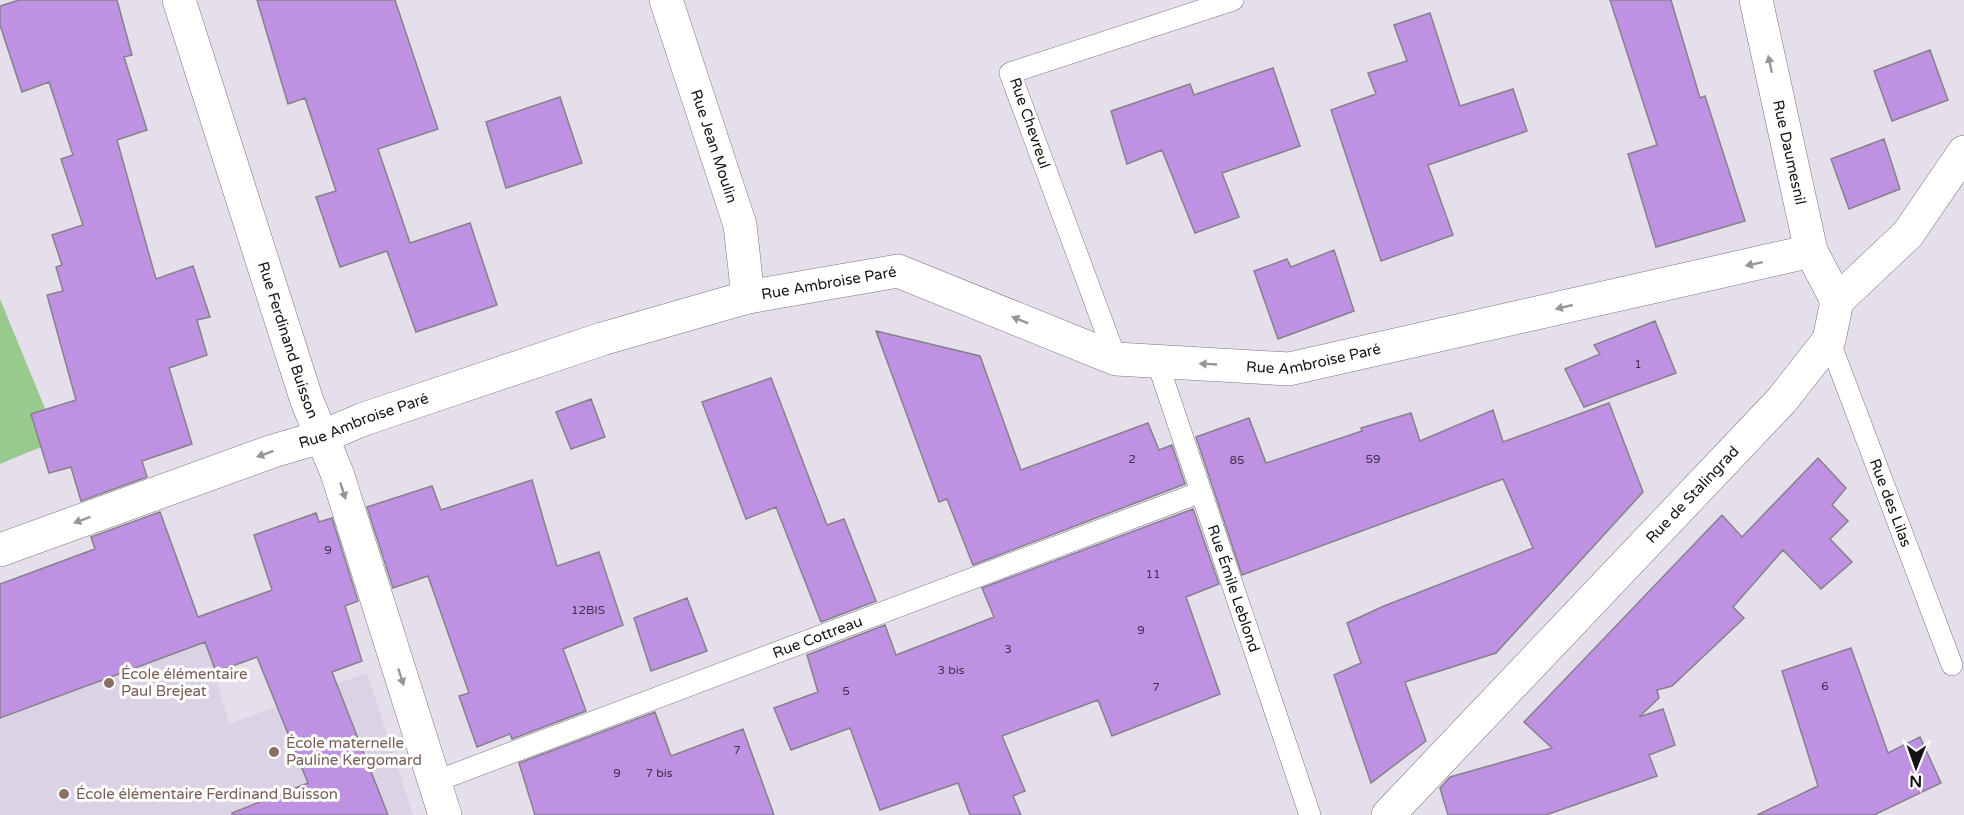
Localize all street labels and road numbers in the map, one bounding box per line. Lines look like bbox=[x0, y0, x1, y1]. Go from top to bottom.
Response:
street label: Rue Chevreul bbox=[1006, 75, 1054, 171]
street label: Rue Jean Moulin bbox=[687, 87, 741, 205]
street label: Rue Daumesnil bbox=[1769, 98, 1810, 207]
street label: Rue Ferdinand Buisson bbox=[254, 259, 322, 421]
street label: Rue Ambroise Paré bbox=[760, 262, 898, 304]
street label: Rue Ambroise Paré bbox=[1246, 340, 1382, 378]
street label: Rue Ambroise Paré bbox=[297, 389, 431, 452]
street label: Rue de Stalingrad bbox=[1642, 442, 1743, 547]
street label: Rue des Lilas bbox=[1866, 456, 1915, 549]
street label: Rue Émile Leblond bbox=[1204, 522, 1263, 655]
street label: Rue Cottreau bbox=[770, 612, 865, 662]

